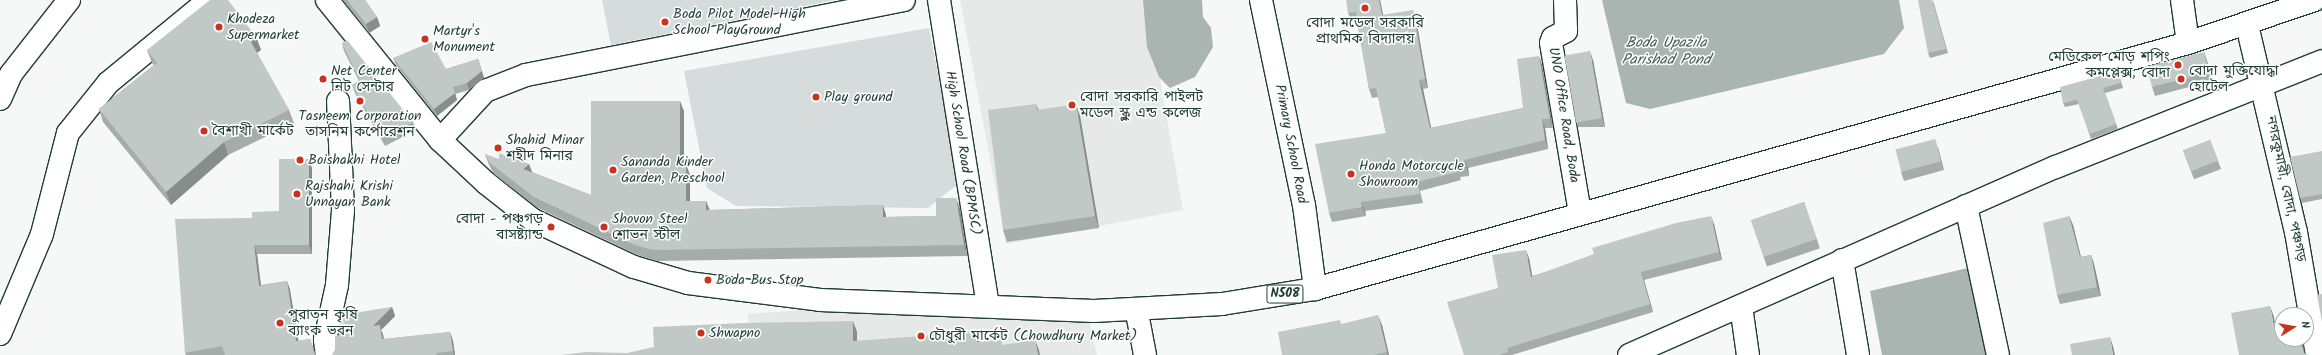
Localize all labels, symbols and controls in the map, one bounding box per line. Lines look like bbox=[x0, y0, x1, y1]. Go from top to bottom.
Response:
marker: বোদা মডেল সরকারি প্রাথমিক বিদ্যালয় bbox=[1360, 3, 1370, 13]
place label: Boda Pilot Model High School PlayGround bbox=[673, 6, 806, 38]
place label: Khodeza Supermarket bbox=[227, 11, 299, 44]
place label: বোদা মডেল সরকারি প্রাথমিক বিদ্যালয় bbox=[1306, 15, 1424, 48]
marker: Boda Pilot Model High School PlayGround bbox=[660, 17, 670, 27]
marker: Khodeza Supermarket bbox=[214, 22, 224, 32]
place label: Martyr's Monument bbox=[433, 23, 495, 56]
marker: Martyr's Monument bbox=[420, 34, 430, 44]
water label: Boda Upazila Parishad Pond bbox=[1621, 34, 1711, 69]
street label: UNO Office Road, Boda bbox=[1545, 46, 1583, 184]
place label: মেডিকেল মোড় শপিং কমপ্লেক্স, বোদা bbox=[2048, 49, 2170, 82]
marker: মেডিকেল মোড় শপিং কমপ্লেক্স, বোদা bbox=[2173, 60, 2183, 70]
place label: Net Center নিট সেন্টার bbox=[331, 63, 396, 96]
place label: বোদা মুক্তিযোদ্ধা হোটেল bbox=[2189, 63, 2279, 96]
street label: High School Road (BPMSC) bbox=[942, 70, 984, 236]
marker: Net Center নিট সেন্টার bbox=[318, 74, 328, 84]
marker: বোদা মুক্তিযোদ্ধা হোটেল bbox=[2176, 74, 2186, 84]
street label: Primary School Road bbox=[1271, 83, 1311, 205]
place label: Play ground bbox=[824, 89, 893, 105]
place label: বোদা সরকারি পাইলট মডেল স্কুল এন্ড কলেজ bbox=[1080, 89, 1203, 122]
marker: Play ground bbox=[811, 92, 821, 102]
marker: Tasneem Corporation তাসনিম কর্পোরেশন bbox=[355, 96, 365, 106]
marker: বোদা সরকারি পাইলট মডেল স্কুল এন্ড কলেজ bbox=[1067, 100, 1077, 110]
place label: Tasneem Corporation তাসনিম কর্পোরেশন bbox=[299, 108, 421, 140]
street label: নগরকুমারী, বোদা, পঞ্চগড় bbox=[2262, 115, 2310, 263]
place label: বৈশাখী মার্কেট bbox=[212, 123, 294, 139]
marker: বৈশাখী মার্কেট bbox=[199, 126, 209, 136]
place label: Shahid Minar শহীদ মিনার bbox=[506, 132, 584, 164]
marker: Shahid Minar শহীদ মিনার bbox=[493, 143, 503, 153]
place label: Boishakhi Hotel bbox=[308, 152, 401, 168]
place label: Sananda Kinder Garden, Preschool bbox=[621, 154, 725, 186]
marker: Boishakhi Hotel bbox=[295, 155, 305, 165]
place label: Honda Motorcycle Showroom bbox=[1359, 158, 1464, 190]
marker: Sananda Kinder Garden, Preschool bbox=[608, 165, 618, 175]
marker: Honda Motorcycle Showroom bbox=[1346, 169, 1356, 179]
place label: Rajshahi Krishi Unnayan Bank bbox=[305, 178, 393, 210]
marker: Rajshahi Krishi Unnayan Bank bbox=[292, 189, 302, 199]
place label: বোদা - পঞ্চগড় বাসষ্ট্যান্ড bbox=[456, 211, 543, 244]
place label: Shovon Steel শোভন স্টীল bbox=[612, 211, 687, 244]
marker: বোদা - পঞ্চগড় বাসষ্ট্যান্ড bbox=[546, 222, 556, 232]
marker: Shovon Steel শোভন স্টীল bbox=[599, 222, 609, 232]
place label: Boda Bus Stop bbox=[716, 272, 804, 288]
marker: Boda Bus Stop bbox=[703, 275, 713, 285]
road number: N508 bbox=[1266, 283, 1304, 305]
place label: পুরাতন কৃষি ব্যাংক ভবন bbox=[288, 307, 358, 340]
north arrow bbox=[2274, 307, 2314, 347]
marker: পুরাতন কৃষি ব্যাংক ভবন bbox=[275, 318, 285, 328]
text: N bbox=[2295, 320, 2314, 330]
place label: Shwapno bbox=[709, 325, 760, 341]
marker: Shwapno bbox=[696, 328, 706, 338]
place label: চৌধুরী মার্কেট (Chowdhury Market) bbox=[929, 328, 1137, 344]
marker: চৌধুরী মার্কেট (Chowdhury Market) bbox=[916, 331, 926, 341]

